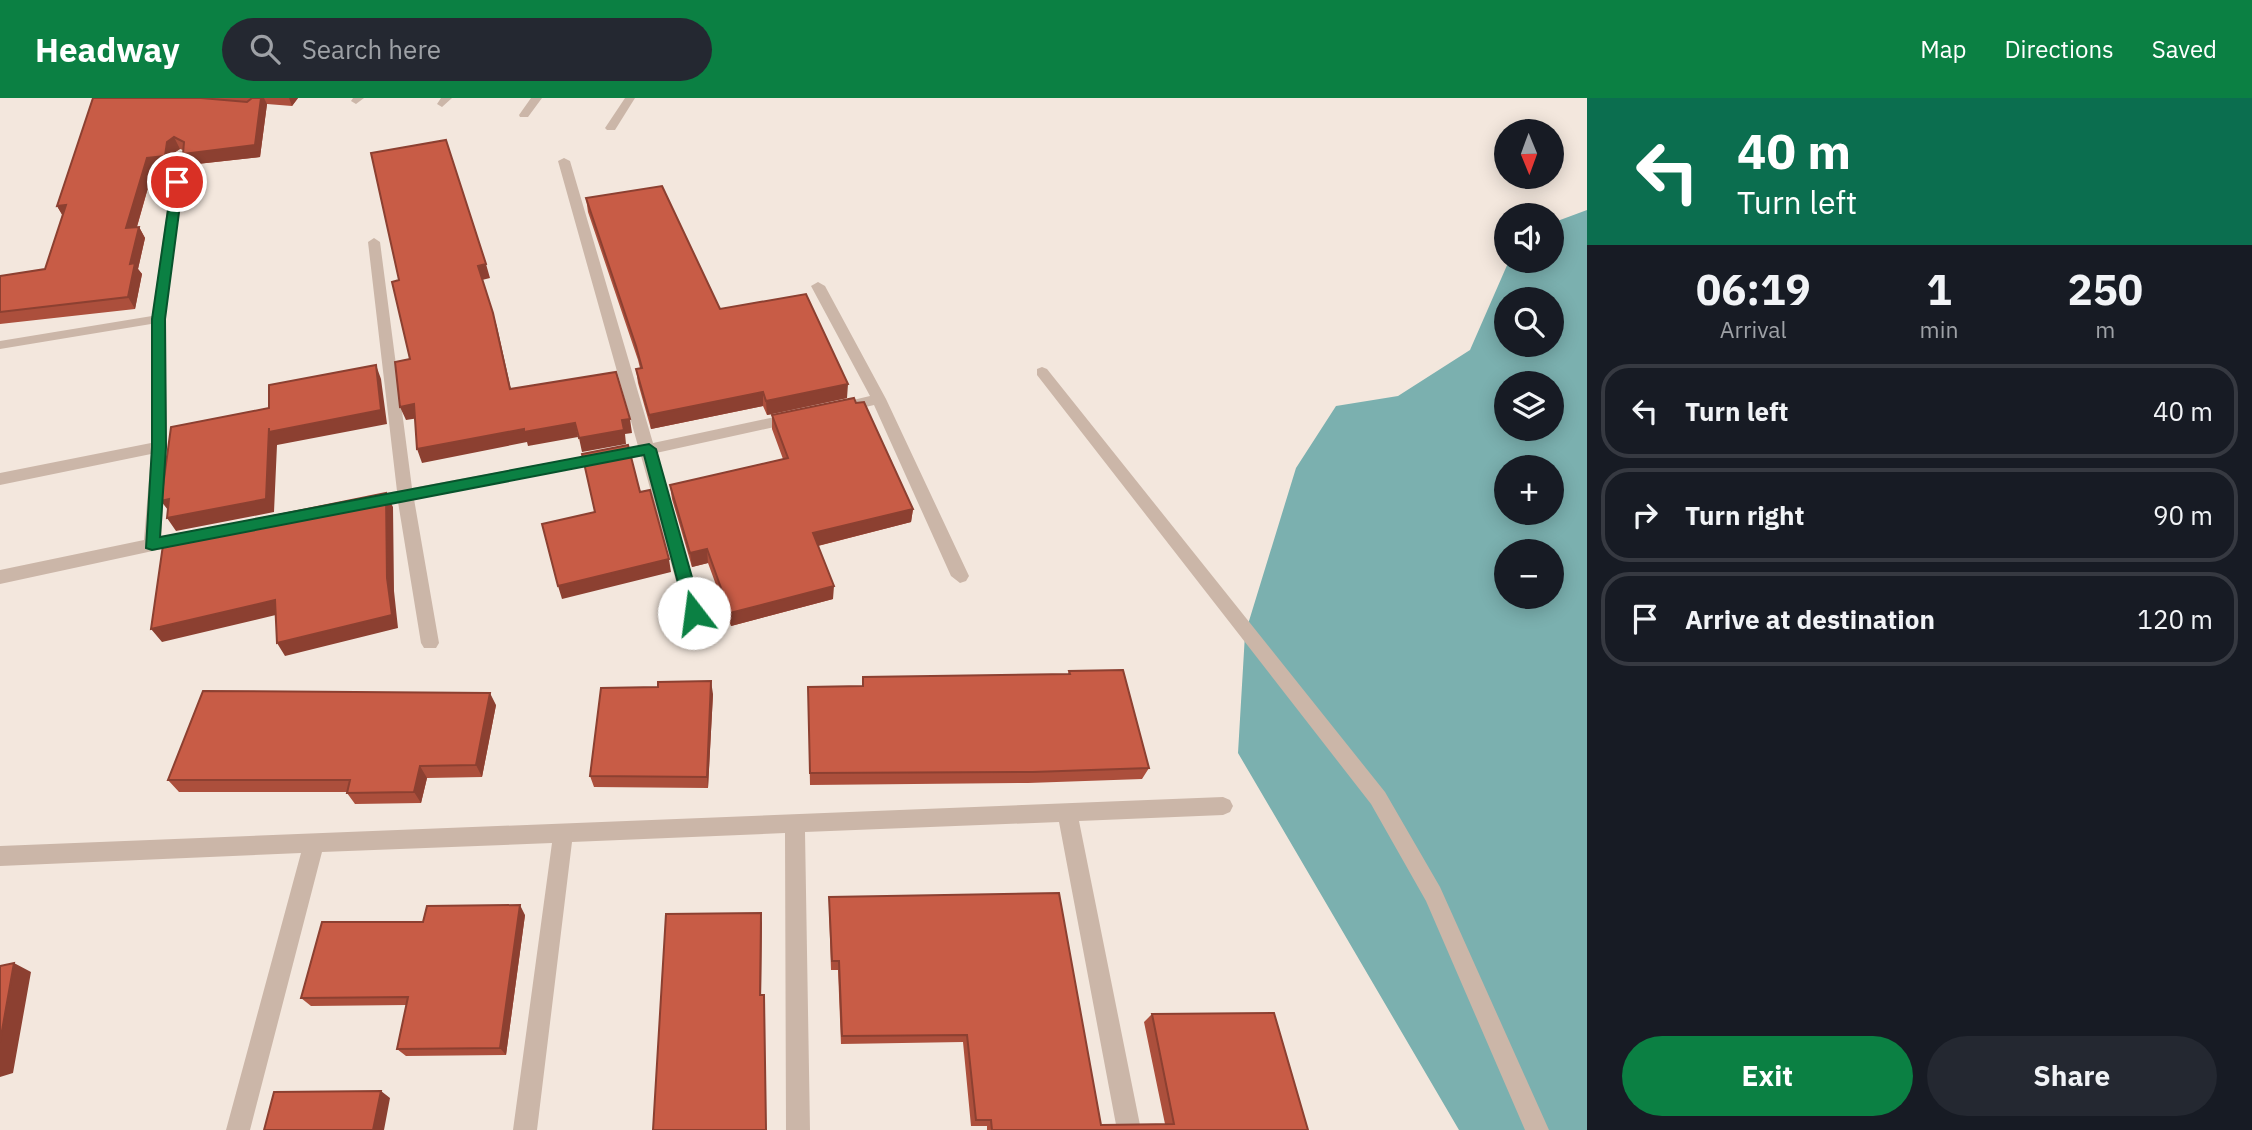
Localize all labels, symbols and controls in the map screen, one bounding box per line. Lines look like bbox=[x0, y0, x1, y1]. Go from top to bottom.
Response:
search box bbox=[222, 18, 712, 81]
text: Headway bbox=[35, 28, 180, 71]
icon: search bbox=[246, 30, 284, 68]
text: Search here bbox=[302, 32, 441, 66]
text: Map bbox=[1920, 33, 1966, 65]
text: Directions bbox=[2004, 33, 2114, 65]
text: Saved bbox=[2152, 33, 2217, 65]
north arrow bbox=[1494, 119, 1564, 189]
map controls bbox=[1494, 119, 1564, 609]
text: 40 m bbox=[1737, 119, 1851, 182]
icon: left bbox=[1622, 126, 1713, 217]
pin bbox=[147, 152, 207, 212]
icon: arrive bbox=[158, 163, 196, 201]
text: Turn left bbox=[1737, 181, 1857, 223]
button: sound bbox=[1494, 203, 1564, 273]
text: 06:19 bbox=[1696, 262, 1811, 317]
text: 1 bbox=[1926, 262, 1952, 317]
text: 250 bbox=[2067, 262, 2143, 317]
button: search bbox=[1494, 287, 1564, 357]
text: Arrival bbox=[1720, 314, 1787, 344]
text: min bbox=[1920, 314, 1958, 344]
text: m bbox=[2095, 314, 2115, 344]
button: layers bbox=[1494, 371, 1564, 441]
icon: left bbox=[1626, 392, 1664, 430]
text: Turn left bbox=[1685, 394, 1788, 428]
text: 40 m bbox=[2153, 394, 2213, 428]
button: + bbox=[1494, 455, 1564, 525]
icon: right bbox=[1626, 496, 1664, 534]
text: Turn right bbox=[1685, 498, 1804, 532]
text: 90 m bbox=[2153, 498, 2213, 532]
button: − bbox=[1494, 539, 1564, 609]
position arrow bbox=[657, 576, 731, 650]
icon: arrive bbox=[1626, 600, 1664, 638]
text: Arrive at destination bbox=[1685, 602, 1935, 636]
text: 120 m bbox=[2137, 602, 2213, 636]
button: Exit bbox=[1622, 1036, 1913, 1116]
button: Share bbox=[1927, 1036, 2217, 1116]

